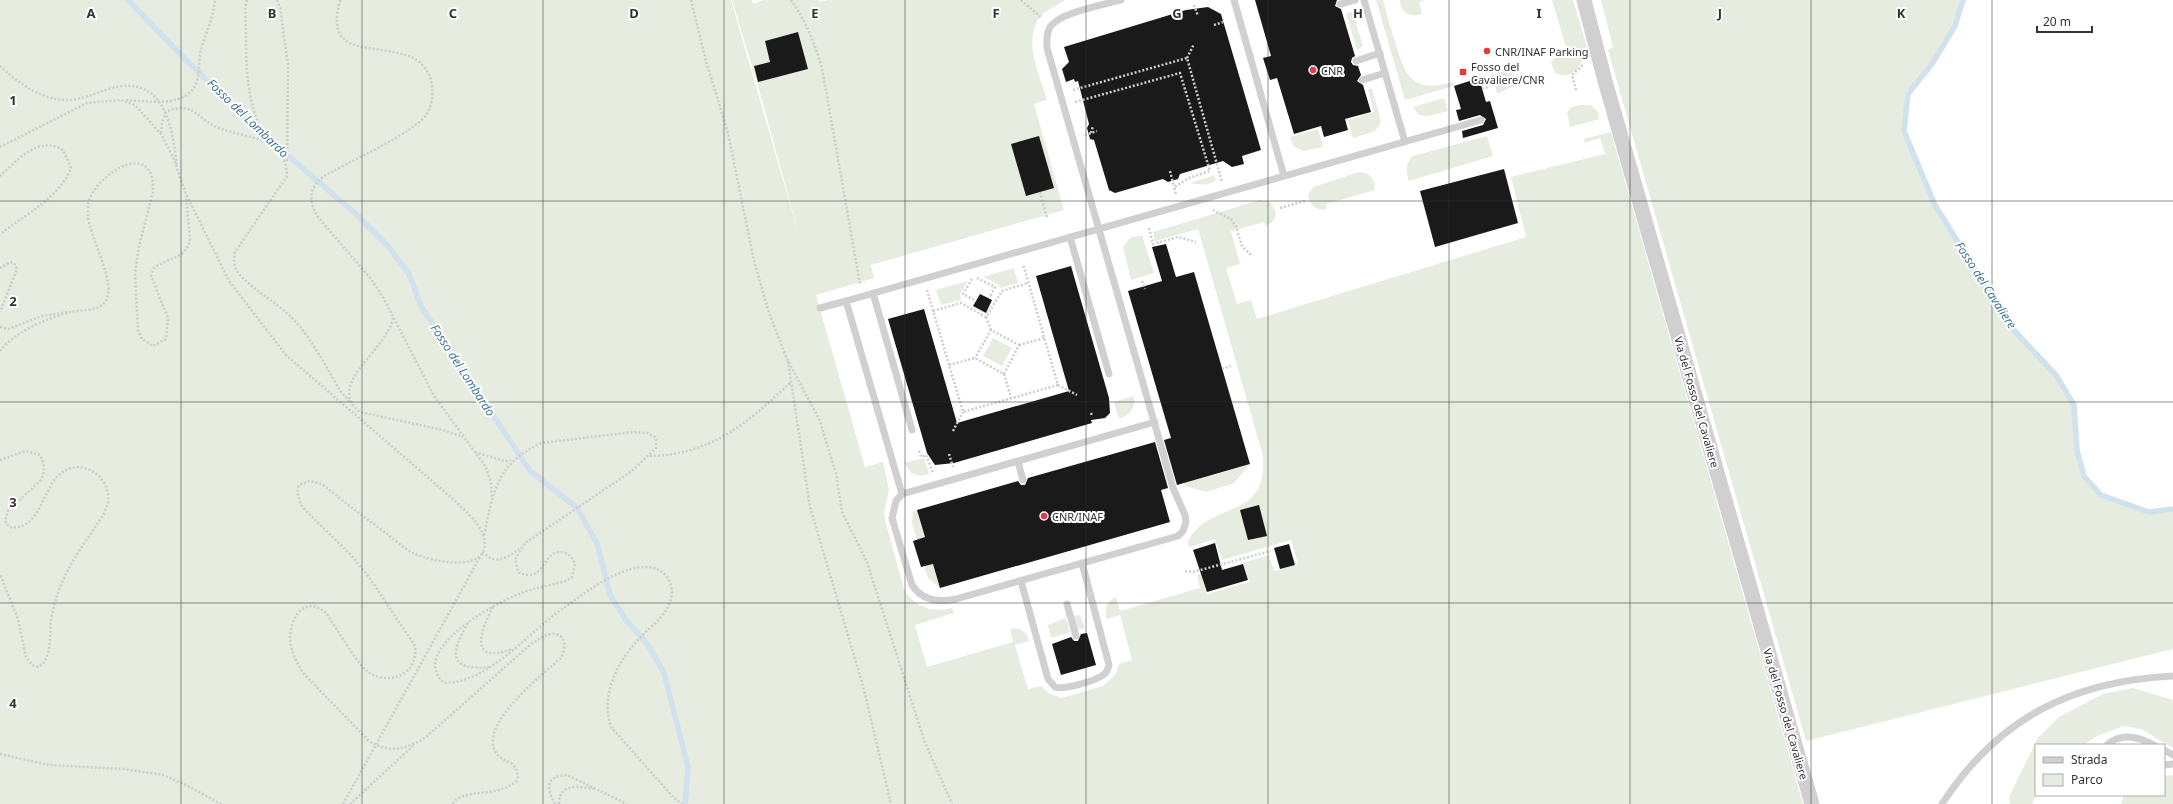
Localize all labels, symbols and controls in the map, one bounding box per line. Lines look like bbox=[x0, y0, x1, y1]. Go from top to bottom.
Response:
text: A bbox=[87, 4, 96, 22]
text: B bbox=[268, 4, 276, 22]
text: C bbox=[449, 4, 457, 22]
text: D bbox=[629, 4, 639, 22]
text: E bbox=[811, 4, 819, 22]
text: F bbox=[992, 4, 1000, 22]
text: G bbox=[1172, 4, 1182, 22]
text: H bbox=[1353, 4, 1363, 22]
text: I bbox=[1536, 4, 1542, 22]
text: J bbox=[1717, 4, 1722, 22]
text: K bbox=[1897, 4, 1906, 22]
scale bar bbox=[2037, 8, 2092, 34]
text: 20 m bbox=[2043, 13, 2071, 30]
place label: CNR/INAF Parking bbox=[1495, 44, 1589, 59]
marker: CNR/INAF Parking bbox=[1482, 46, 1492, 56]
place label: Fosso del Cavaliere/CNR bbox=[1471, 59, 1545, 87]
place label: CNR bbox=[1321, 63, 1343, 78]
marker: CNR bbox=[1308, 65, 1318, 75]
marker: Fosso del Cavaliere/CNR bbox=[1458, 67, 1468, 77]
water label: Fosso del Lombardo bbox=[204, 75, 293, 161]
text: 1 bbox=[9, 91, 17, 109]
water label: Fosso del Cavaliere bbox=[1951, 238, 2021, 332]
text: 2 bbox=[9, 292, 17, 310]
water label: Fosso del Lombardo bbox=[427, 321, 499, 420]
street label: Via del Fosso del Cavaliere bbox=[1671, 335, 1723, 469]
text: 3 bbox=[9, 493, 17, 511]
place label: CNR/INAF bbox=[1052, 509, 1103, 524]
marker: CNR/INAF bbox=[1039, 511, 1049, 521]
street label: Via del Fosso del Cavaliere bbox=[1760, 647, 1812, 781]
text: 4 bbox=[9, 694, 17, 712]
legend bbox=[2035, 744, 2165, 796]
text: Strada bbox=[2071, 751, 2107, 768]
text: Parco bbox=[2071, 771, 2103, 788]

